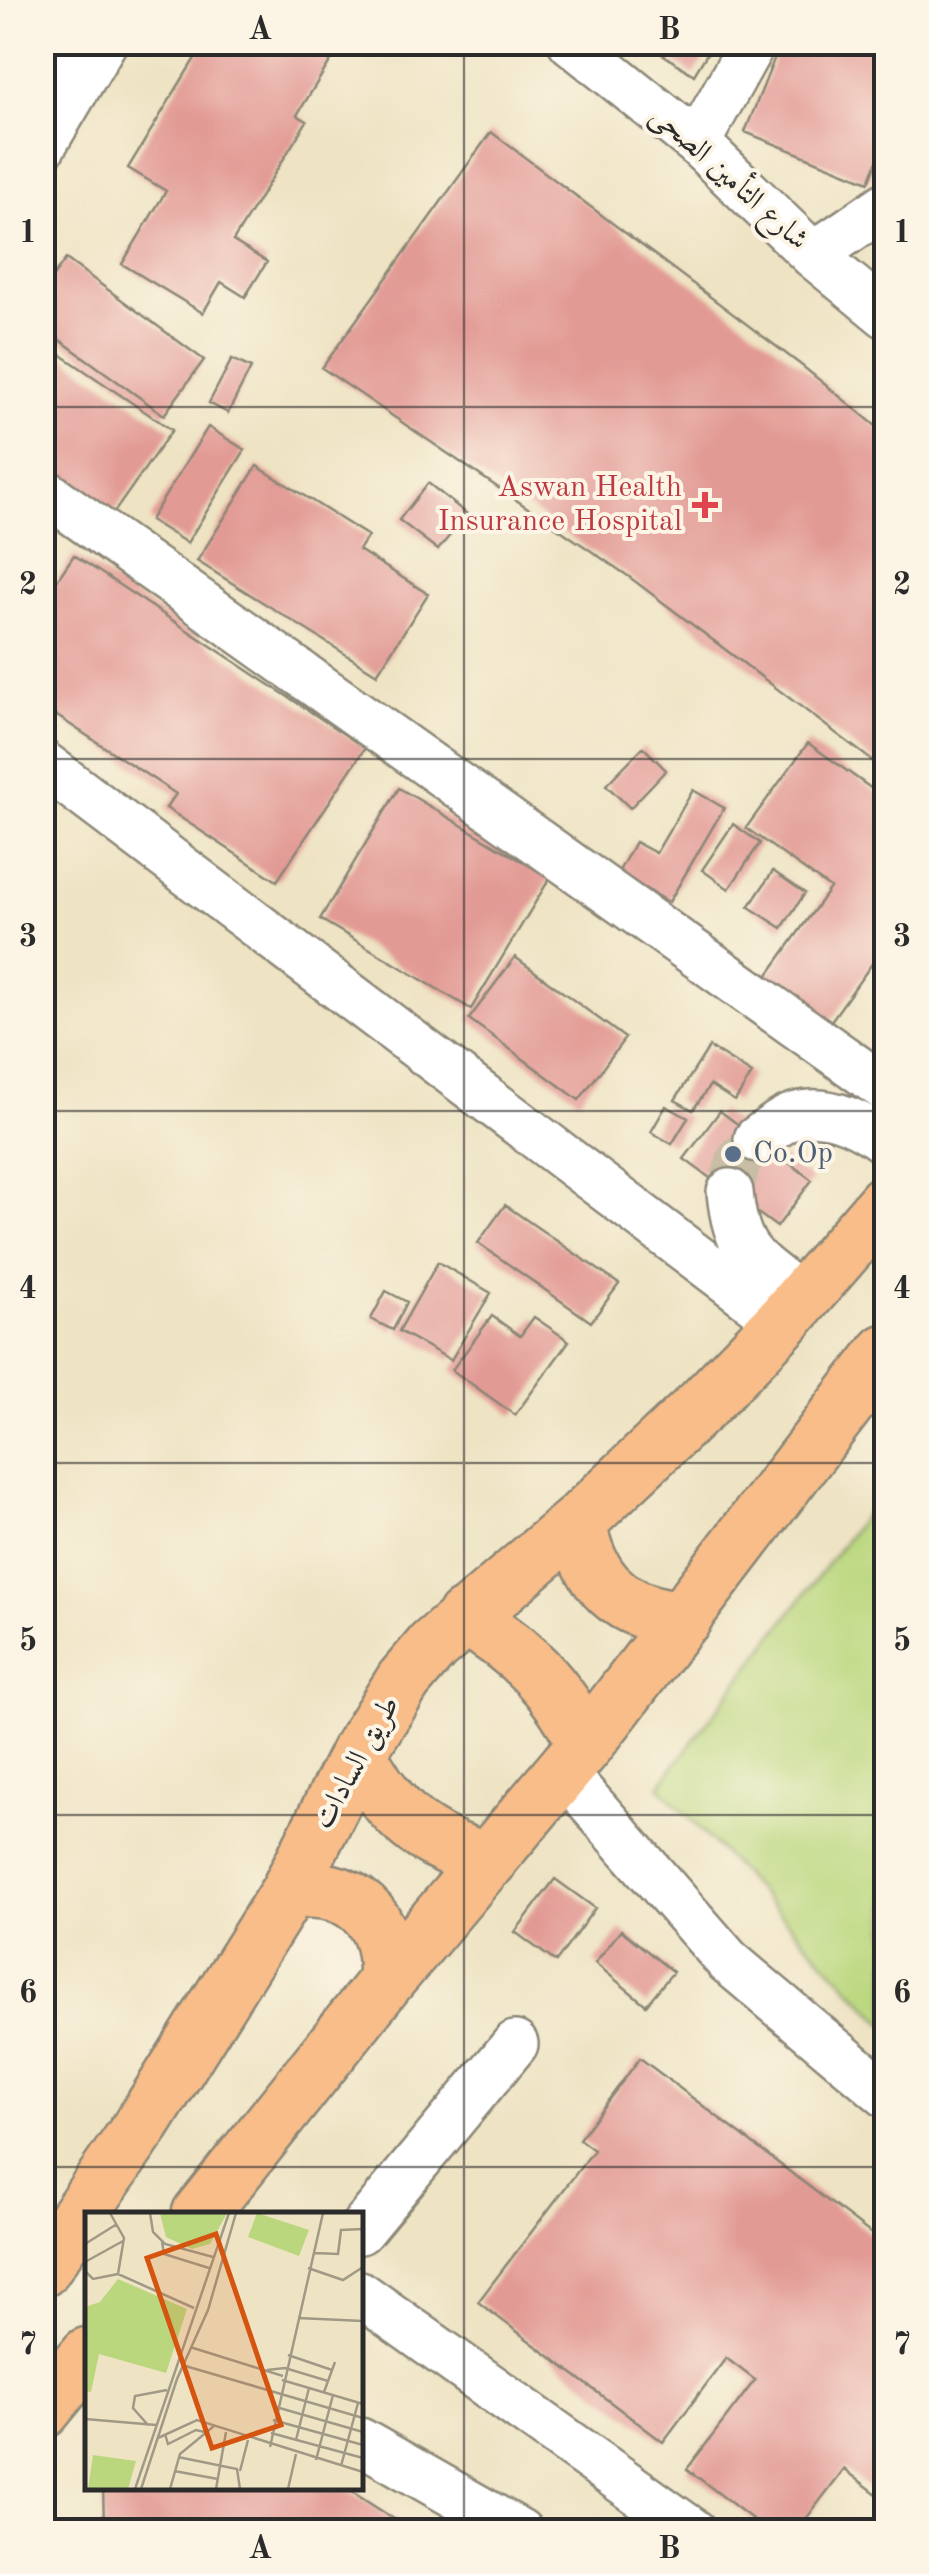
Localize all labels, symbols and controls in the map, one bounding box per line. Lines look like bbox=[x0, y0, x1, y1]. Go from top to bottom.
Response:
text: A bbox=[248, 15, 272, 47]
text: B bbox=[658, 15, 680, 47]
street label: شارع التأمين الصحى bbox=[639, 94, 819, 262]
text: 1 bbox=[19, 218, 37, 250]
text: 1 bbox=[893, 218, 911, 250]
place label: Aswan Health Insurance Hospital bbox=[438, 473, 682, 537]
marker: Aswan Health Insurance Hospital bbox=[692, 492, 718, 518]
text: 2 bbox=[19, 570, 37, 602]
text: 2 bbox=[893, 570, 911, 602]
text: 3 bbox=[19, 922, 37, 954]
text: 3 bbox=[893, 922, 911, 954]
place label: Co.Op bbox=[753, 1139, 833, 1169]
marker: Co.Op bbox=[722, 1143, 744, 1165]
text: 4 bbox=[19, 1274, 37, 1306]
text: 4 bbox=[893, 1274, 911, 1306]
text: 5 bbox=[19, 1626, 37, 1658]
text: 5 bbox=[893, 1626, 911, 1658]
street label: طريق السادات bbox=[308, 1692, 407, 1835]
text: 6 bbox=[19, 1978, 37, 2010]
text: 6 bbox=[893, 1978, 911, 2010]
inset map bbox=[85, 2212, 362, 2489]
text: 7 bbox=[19, 2330, 37, 2362]
text: 7 bbox=[893, 2330, 911, 2362]
text: A bbox=[248, 2534, 272, 2566]
text: B bbox=[658, 2534, 680, 2566]

